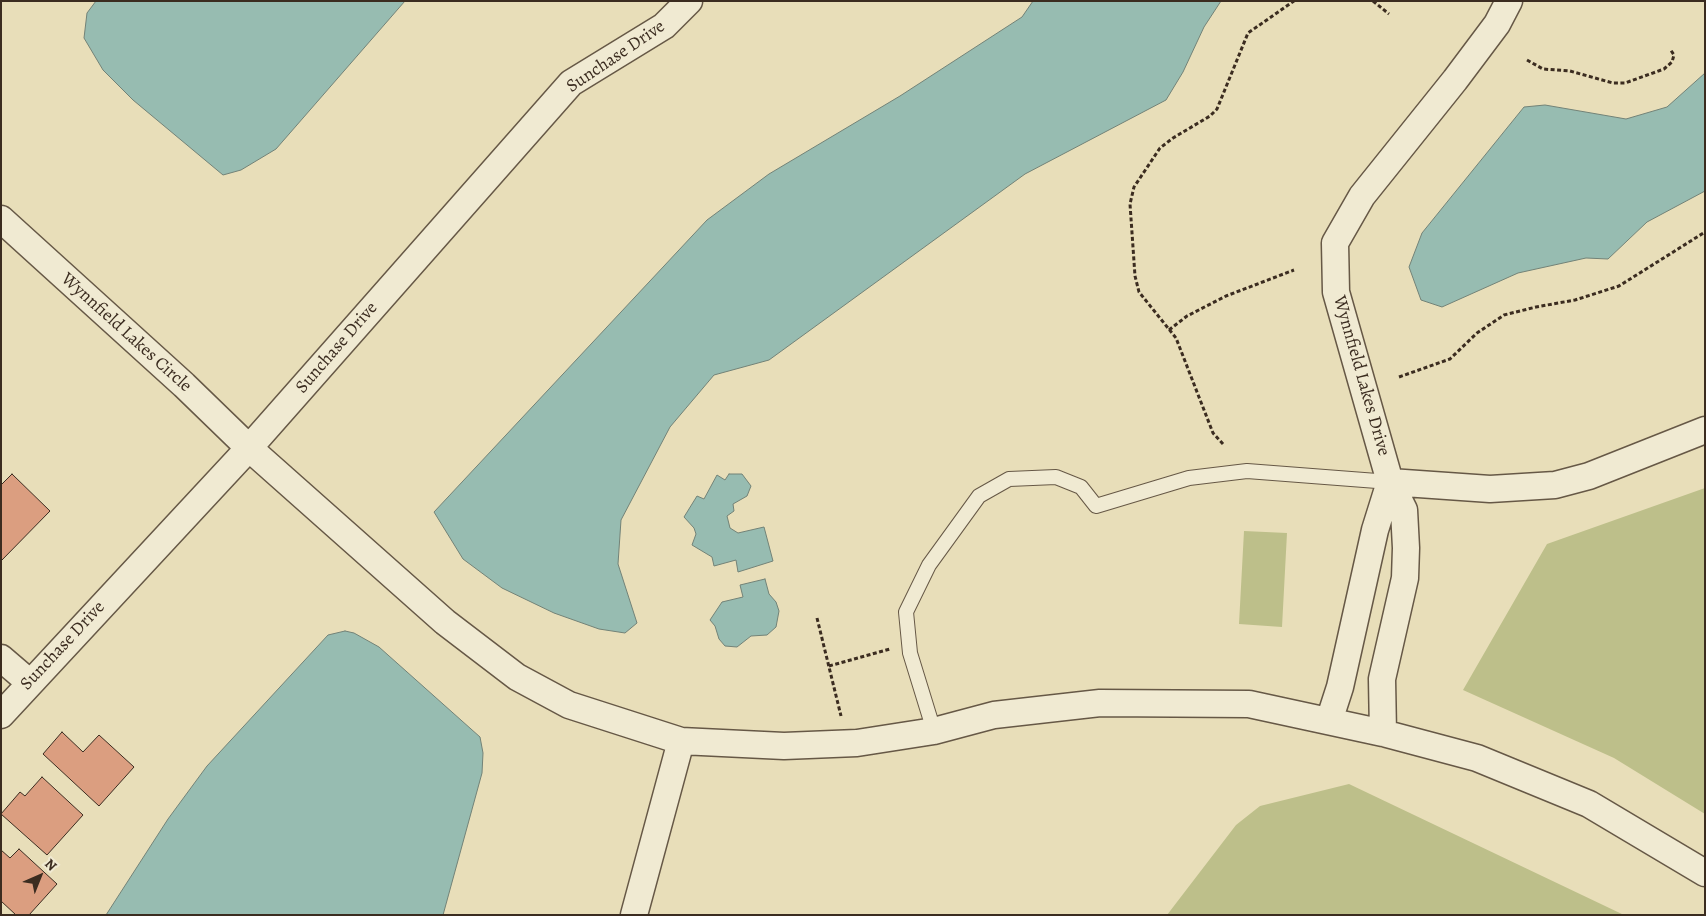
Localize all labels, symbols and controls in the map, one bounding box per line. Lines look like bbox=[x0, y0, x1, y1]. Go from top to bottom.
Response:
street label: Sunchase Drive bbox=[563, 16, 669, 98]
street label: Wynnfield Lakes Circle bbox=[56, 269, 196, 397]
street label: Wynnfield Lakes Drive bbox=[1328, 293, 1394, 459]
street label: Sunchase Drive bbox=[291, 298, 383, 398]
street label: Sunchase Drive bbox=[16, 597, 110, 695]
north arrow bbox=[15, 851, 65, 901]
text: N bbox=[40, 854, 61, 875]

